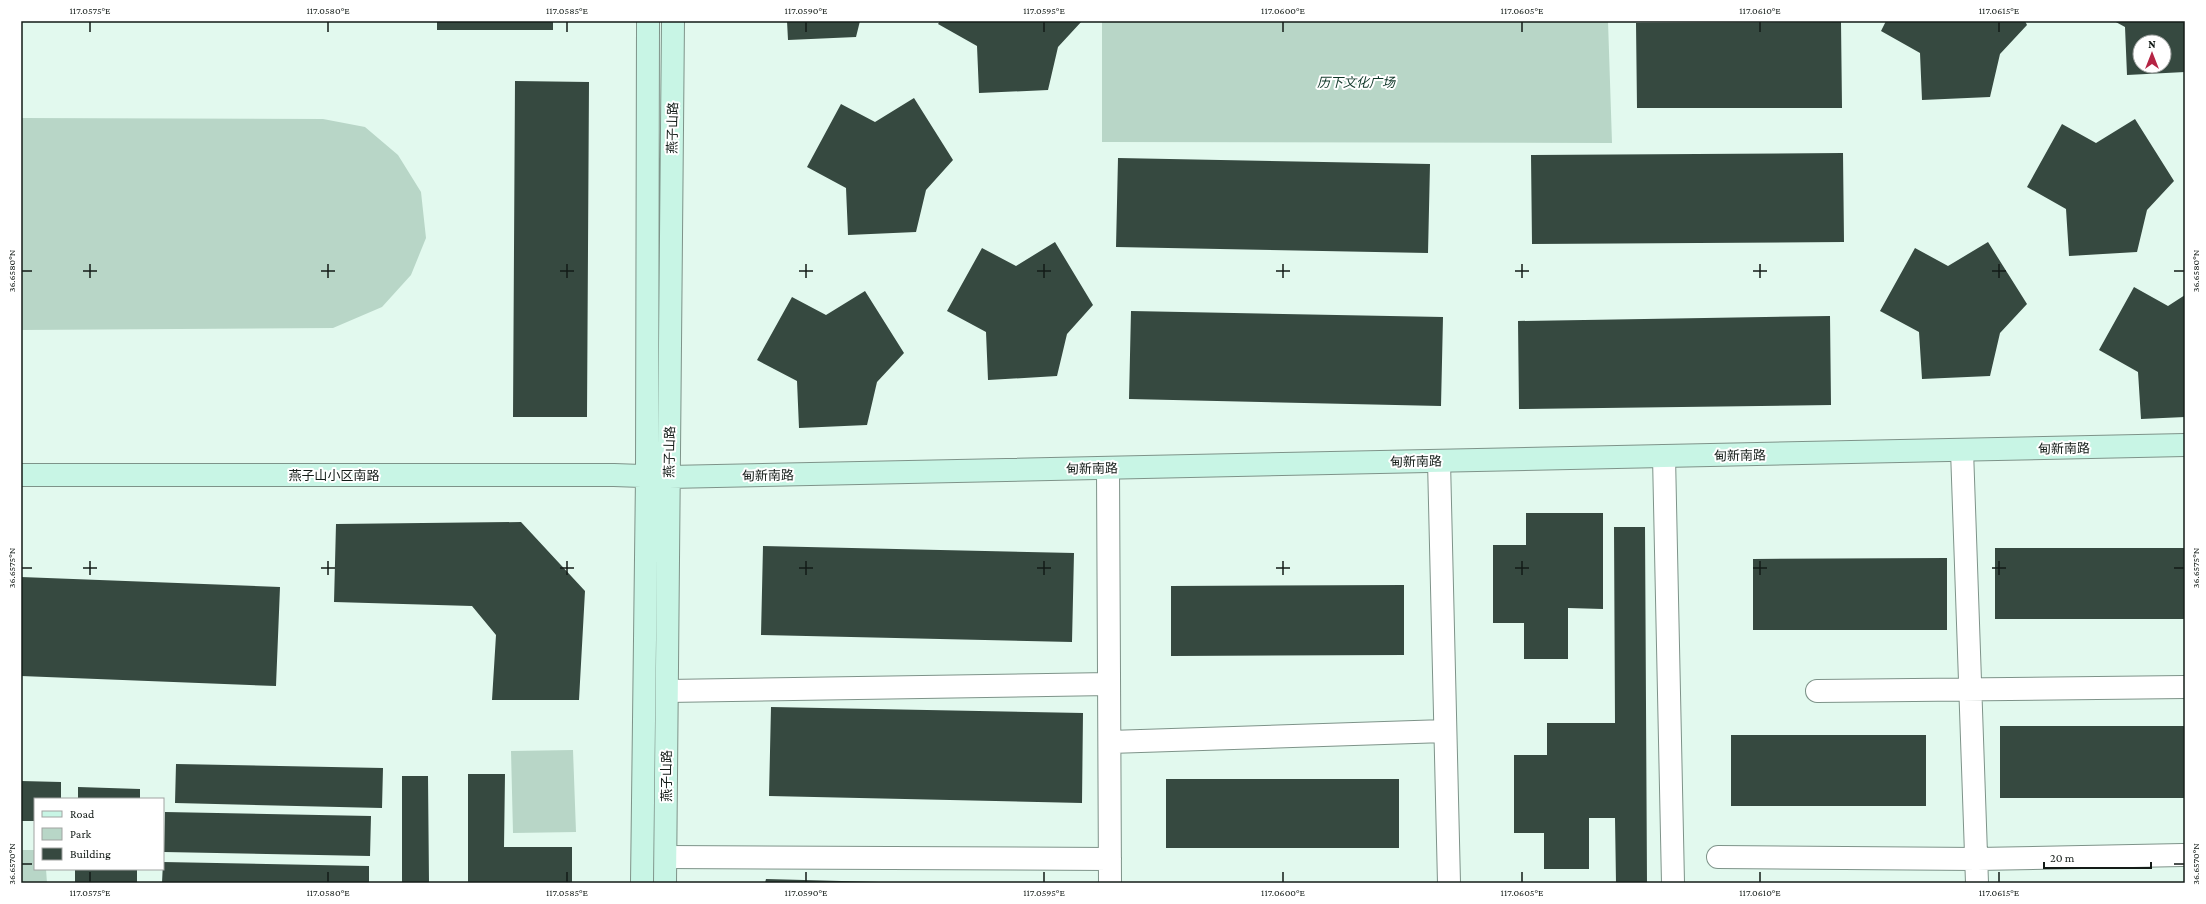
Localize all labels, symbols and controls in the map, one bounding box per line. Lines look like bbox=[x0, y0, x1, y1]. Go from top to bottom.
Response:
text: 117.0575°E bbox=[69, 5, 111, 16]
text: 117.0580°E bbox=[306, 5, 350, 16]
text: 117.0585°E bbox=[546, 5, 589, 16]
text: 117.0590°E bbox=[785, 5, 828, 16]
text: 117.0595°E bbox=[1023, 5, 1065, 16]
text: 117.0600°E bbox=[1261, 5, 1305, 16]
text: 117.0605°E bbox=[1501, 5, 1544, 16]
text: 117.0610°E bbox=[1739, 5, 1781, 16]
text: 117.0615°E bbox=[1979, 5, 2020, 16]
north arrow bbox=[2132, 34, 2172, 74]
text: N bbox=[2148, 38, 2156, 50]
park label: 历下文化广场 bbox=[1317, 75, 1396, 90]
street label: 燕子山路 bbox=[665, 102, 680, 154]
text: 36.6580°N bbox=[6, 249, 17, 292]
text: 36.6580°N bbox=[2190, 249, 2201, 292]
street label: 燕子山路 bbox=[662, 426, 677, 478]
street label: 甸新南路 bbox=[2038, 441, 2090, 456]
street label: 甸新南路 bbox=[1714, 448, 1766, 463]
street label: 甸新南路 bbox=[1390, 454, 1442, 469]
street label: 甸新南路 bbox=[1066, 461, 1118, 476]
street label: 燕子山小区南路 bbox=[288, 468, 380, 483]
street label: 甸新南路 bbox=[742, 468, 794, 483]
text: 36.6575°N bbox=[6, 547, 17, 588]
text: 36.6575°N bbox=[2190, 547, 2201, 588]
street label: 燕子山路 bbox=[659, 750, 674, 802]
legend bbox=[34, 798, 164, 870]
text: Road bbox=[70, 807, 95, 821]
text: Park bbox=[70, 827, 92, 841]
text: 36.6570°N bbox=[6, 843, 17, 885]
text: 36.6570°N bbox=[2190, 843, 2201, 885]
scale bar bbox=[2044, 844, 2151, 870]
text: Building bbox=[70, 847, 111, 861]
text: 20 m bbox=[2050, 851, 2075, 865]
text: 117.0575°E bbox=[69, 887, 111, 898]
text: 117.0580°E bbox=[306, 887, 350, 898]
text: 117.0585°E bbox=[546, 887, 589, 898]
text: 117.0590°E bbox=[785, 887, 828, 898]
text: 117.0595°E bbox=[1023, 887, 1065, 898]
text: 117.0600°E bbox=[1261, 887, 1305, 898]
text: 117.0605°E bbox=[1501, 887, 1544, 898]
text: 117.0610°E bbox=[1739, 887, 1781, 898]
text: 117.0615°E bbox=[1979, 887, 2020, 898]

